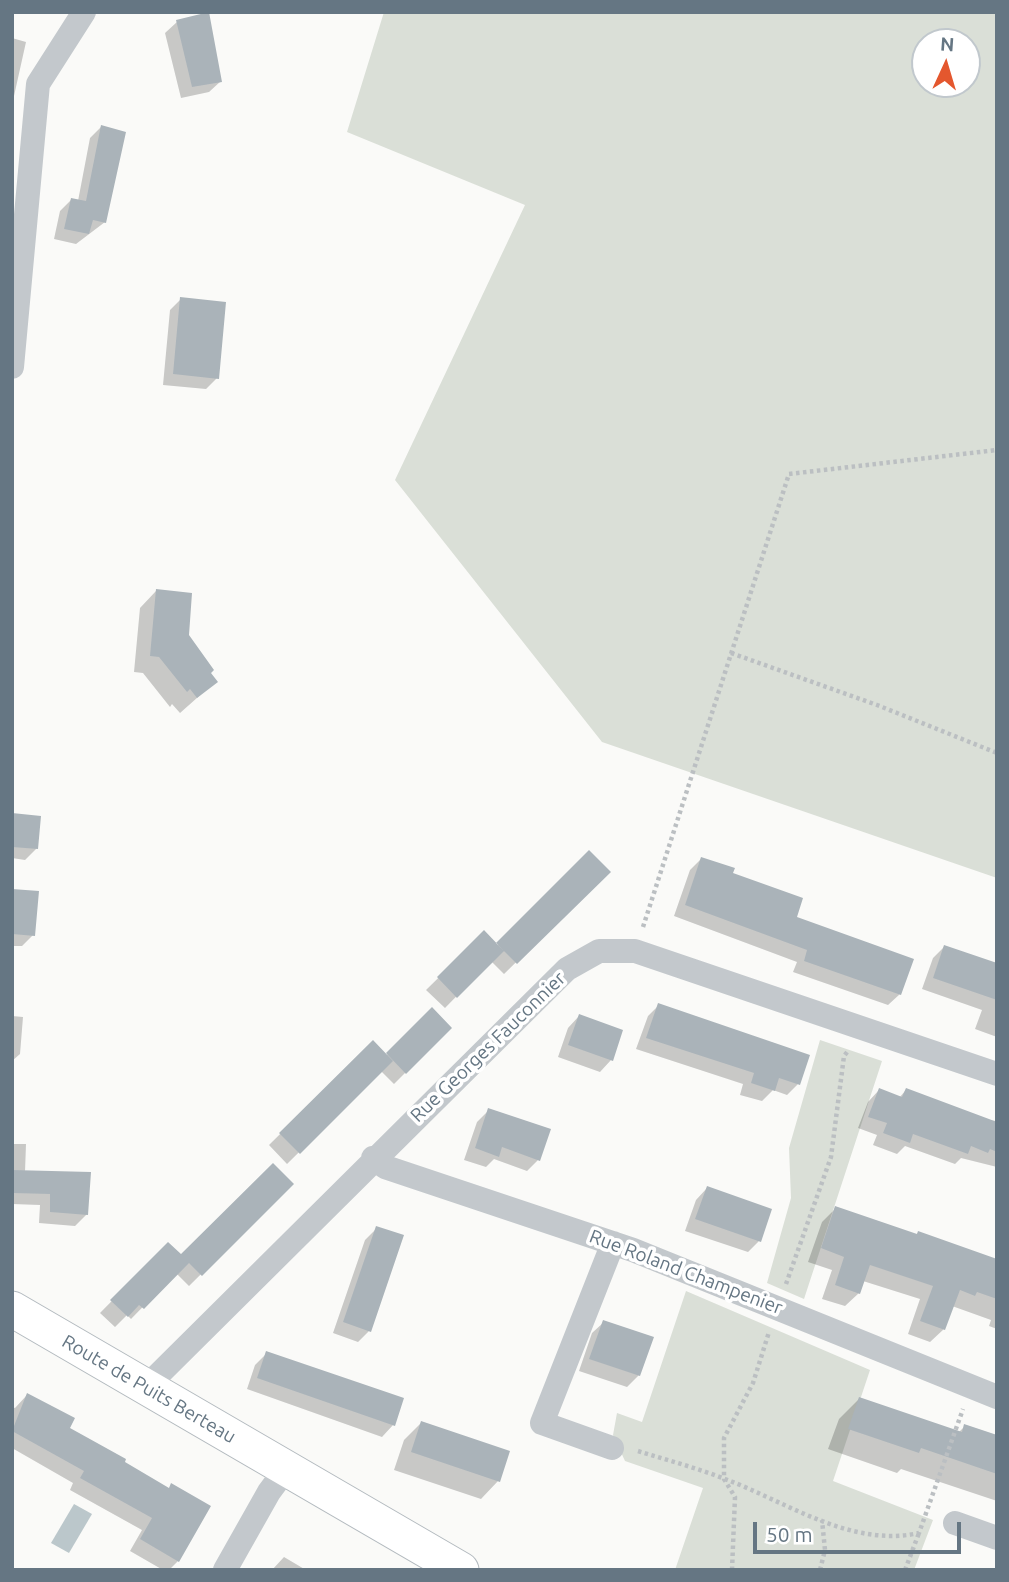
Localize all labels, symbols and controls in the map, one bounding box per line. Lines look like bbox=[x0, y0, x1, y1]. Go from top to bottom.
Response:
north arrow bbox=[911, 28, 981, 98]
text: N bbox=[939, 33, 955, 56]
street label: Rue Georges Fauconnier bbox=[406, 967, 570, 1127]
street label: Rue Roland Champenier bbox=[586, 1225, 786, 1319]
street label: Route de Puits Berteau bbox=[58, 1330, 240, 1448]
scale bar bbox=[757, 1508, 965, 1552]
text: 50 m bbox=[766, 1522, 813, 1546]

